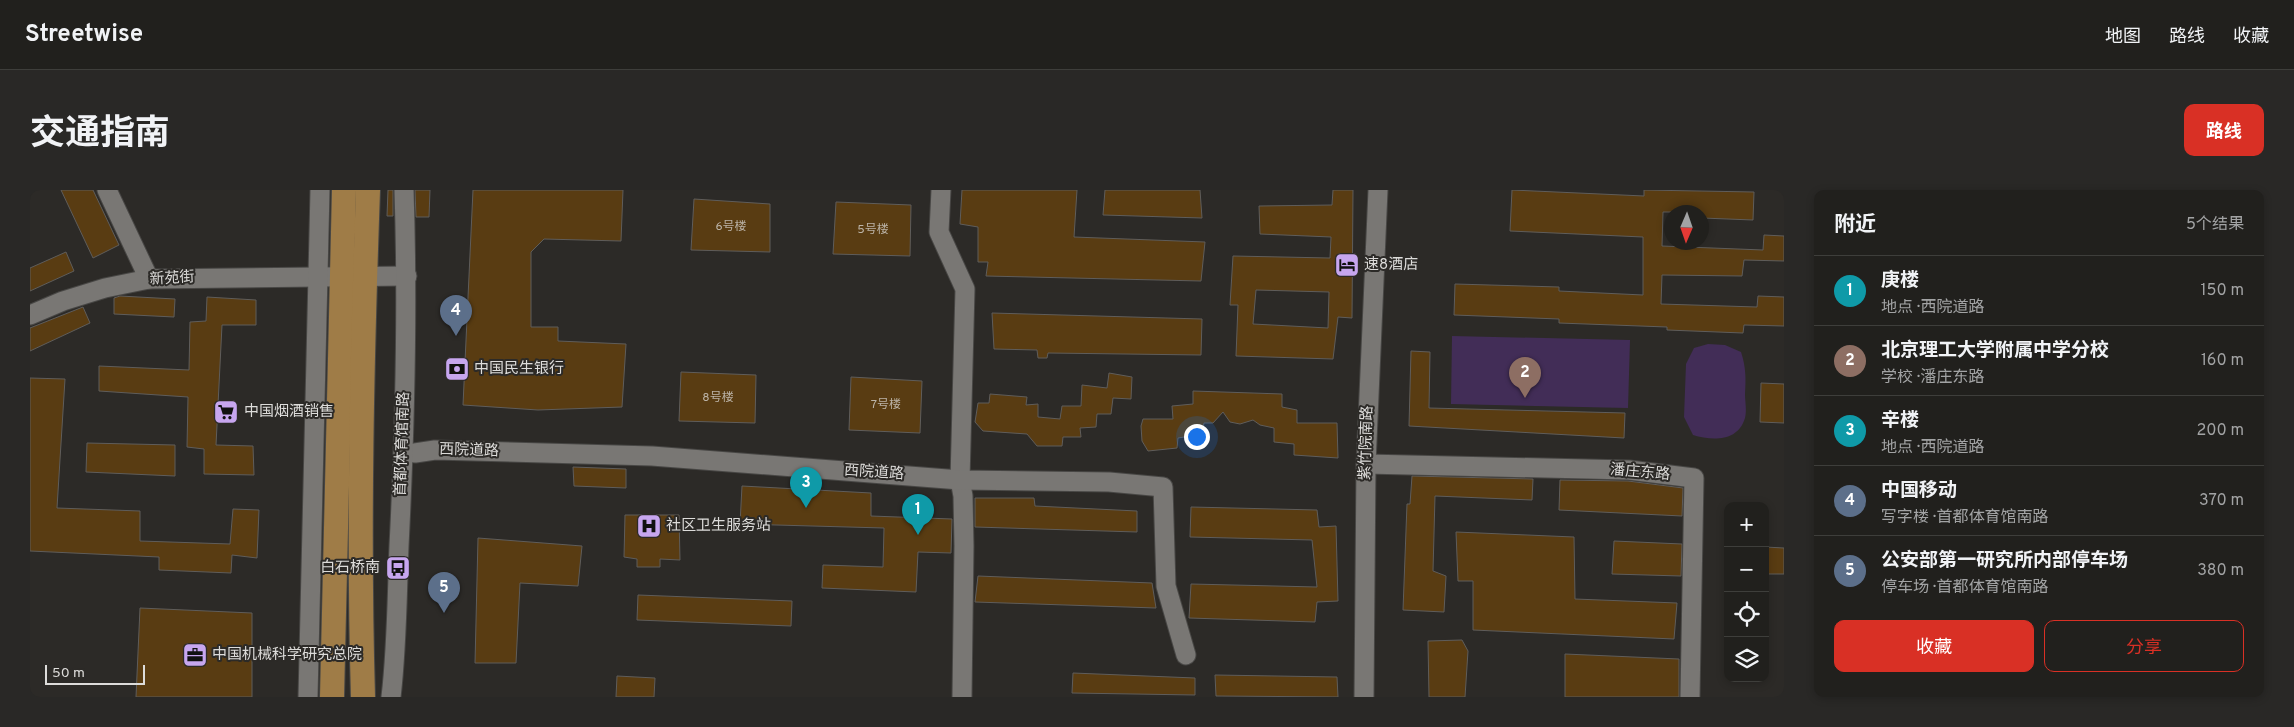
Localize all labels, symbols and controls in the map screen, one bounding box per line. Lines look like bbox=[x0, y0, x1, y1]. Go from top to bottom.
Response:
text: Streetwise bbox=[25, 20, 143, 50]
text: 地图 bbox=[2105, 26, 2141, 49]
text: 路线 bbox=[2169, 26, 2205, 49]
text: 收藏 bbox=[2233, 26, 2269, 49]
button: 路线 bbox=[2184, 104, 2264, 156]
text: 交通指南 bbox=[30, 113, 170, 157]
north arrow bbox=[1664, 205, 1709, 250]
text: 附近 bbox=[1834, 212, 1876, 239]
text: 5个结果 bbox=[2186, 215, 2244, 235]
house number: 6号楼 bbox=[715, 219, 747, 235]
house number: 5号楼 bbox=[857, 222, 889, 238]
hotel icon: 速8酒店 bbox=[1334, 252, 1360, 278]
place label: 速8酒店 bbox=[1364, 256, 1418, 275]
street label: 新苑街 bbox=[149, 268, 195, 290]
text: 庚楼 bbox=[1881, 269, 1919, 293]
text: 1 bbox=[1847, 281, 1853, 301]
text: 150 m bbox=[2201, 281, 2244, 301]
pin: 4 bbox=[440, 295, 472, 336]
text: 地点 · 西院道路 bbox=[1881, 298, 1985, 318]
text: 北京理工大学附属中学分校 bbox=[1881, 339, 2109, 363]
text: 2 bbox=[1845, 351, 1855, 371]
text: 160 m bbox=[2201, 351, 2244, 371]
bank icon: 中国民生银行 bbox=[444, 356, 470, 382]
pin: 2 bbox=[1509, 357, 1541, 398]
place label: 中国民生银行 bbox=[474, 360, 564, 379]
text: 学校 · 潘庄东路 bbox=[1881, 368, 1985, 388]
house number: 8号楼 bbox=[702, 390, 734, 406]
street label: 首都体育馆南路 bbox=[392, 391, 414, 497]
house number: 7号楼 bbox=[871, 397, 901, 413]
supermarket icon: 中国烟酒销售 bbox=[213, 399, 239, 425]
place label: 中国烟酒销售 bbox=[244, 403, 334, 422]
street label: 紫竹院南路 bbox=[1356, 405, 1378, 481]
text: 辛楼 bbox=[1881, 409, 1919, 433]
text: 3 bbox=[1845, 421, 1855, 441]
text: 200 m bbox=[2196, 421, 2244, 441]
your location bbox=[1184, 424, 1210, 450]
text: 地点 · 西院道路 bbox=[1881, 438, 1985, 458]
street label: 西院道路 bbox=[439, 440, 499, 462]
street label: 西院道路 bbox=[843, 461, 905, 485]
street label: 潘庄东路 bbox=[1609, 461, 1671, 485]
pin: 3 bbox=[790, 467, 822, 508]
text: 中国移动 bbox=[1881, 479, 1957, 503]
text: 4 bbox=[1845, 491, 1855, 511]
text: 370 m bbox=[2199, 491, 2244, 511]
pin: 1 bbox=[902, 494, 934, 535]
map controls bbox=[1724, 502, 1769, 682]
button: + bbox=[1724, 502, 1769, 547]
text: 写字楼 · 首都体育馆南路 bbox=[1881, 508, 2049, 528]
hospital icon: 社区卫生服务站 bbox=[636, 513, 662, 539]
place label: 社区卫生服务站 bbox=[666, 517, 771, 536]
button: − bbox=[1724, 547, 1769, 592]
text: 公安部第一研究所内部停车场 bbox=[1881, 549, 2128, 573]
bus stop icon: 白石桥南 bbox=[385, 555, 411, 581]
place label: 白石桥南 bbox=[320, 559, 380, 578]
text: 5 bbox=[1845, 561, 1855, 581]
text: 380 m bbox=[2197, 561, 2244, 581]
pin: 5 bbox=[428, 572, 460, 613]
text: 停车场 · 首都体育馆南路 bbox=[1881, 578, 2049, 598]
button: locate bbox=[1724, 592, 1769, 637]
button: 收藏 bbox=[1834, 620, 2034, 672]
button: 分享 bbox=[2044, 620, 2244, 672]
button: layers bbox=[1724, 637, 1769, 682]
office icon: 中国机械科学研究总院 bbox=[182, 642, 208, 668]
place label: 中国机械科学研究总院 bbox=[212, 646, 362, 665]
scale bar bbox=[45, 662, 145, 685]
text: 50 m bbox=[52, 665, 85, 682]

